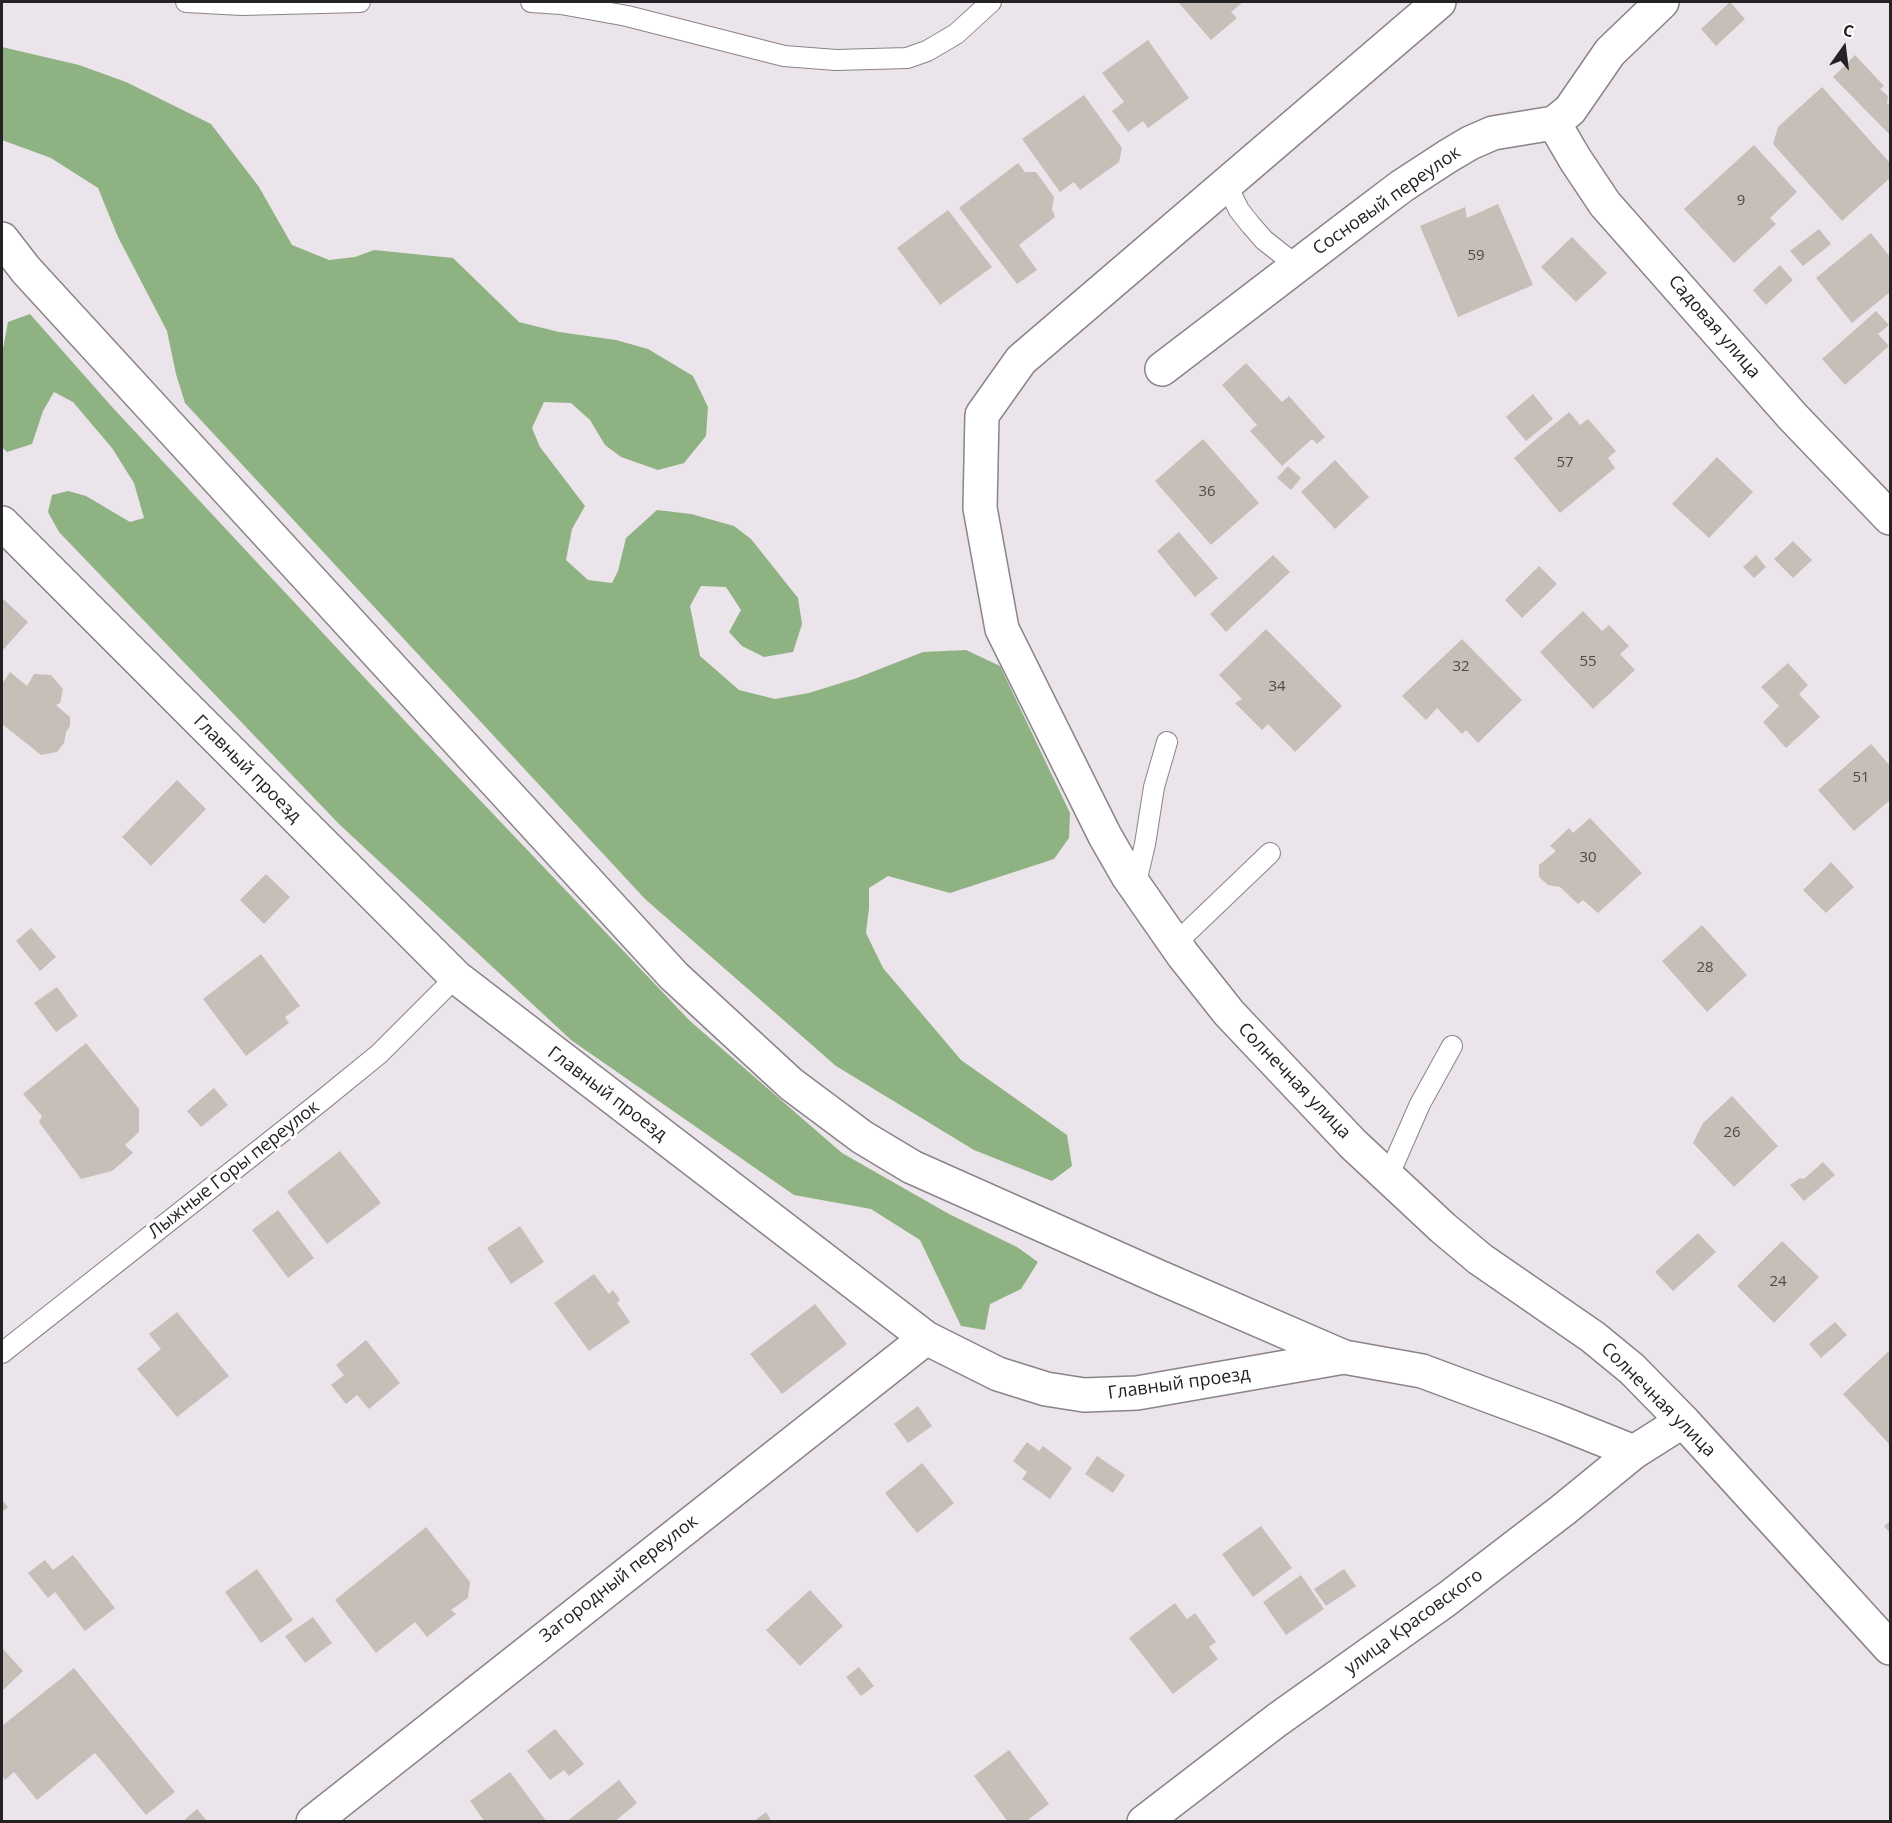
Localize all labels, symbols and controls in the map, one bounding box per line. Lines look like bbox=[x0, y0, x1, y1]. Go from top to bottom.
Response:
north arrow bbox=[1814, 18, 1874, 78]
text: С bbox=[1841, 19, 1856, 42]
street label: Сосновый переулок bbox=[1309, 142, 1465, 260]
house number: 9 bbox=[1737, 192, 1745, 210]
house number: 59 bbox=[1467, 247, 1485, 265]
street label: Садовая улица bbox=[1663, 271, 1765, 383]
house number: 57 bbox=[1556, 454, 1574, 472]
house number: 36 bbox=[1198, 483, 1216, 501]
house number: 55 bbox=[1579, 653, 1597, 671]
house number: 32 bbox=[1452, 658, 1470, 676]
house number: 34 bbox=[1268, 678, 1286, 696]
street label: Главный проезд bbox=[189, 711, 305, 827]
house number: 51 bbox=[1852, 769, 1870, 787]
house number: 30 bbox=[1579, 849, 1597, 867]
house number: 28 bbox=[1696, 959, 1714, 977]
street label: Солнечная улица bbox=[1233, 1018, 1355, 1144]
street label: Главный проезд bbox=[543, 1042, 671, 1146]
street label: Лыжные Горы переулок bbox=[144, 1096, 324, 1244]
house number: 26 bbox=[1723, 1124, 1741, 1142]
house number: 24 bbox=[1769, 1273, 1787, 1291]
street label: Солнечная улица bbox=[1596, 1338, 1720, 1462]
street label: Главный проезд bbox=[1106, 1363, 1252, 1405]
street label: Загородный переулок bbox=[536, 1511, 702, 1647]
street label: улица Красовского bbox=[1341, 1565, 1487, 1679]

